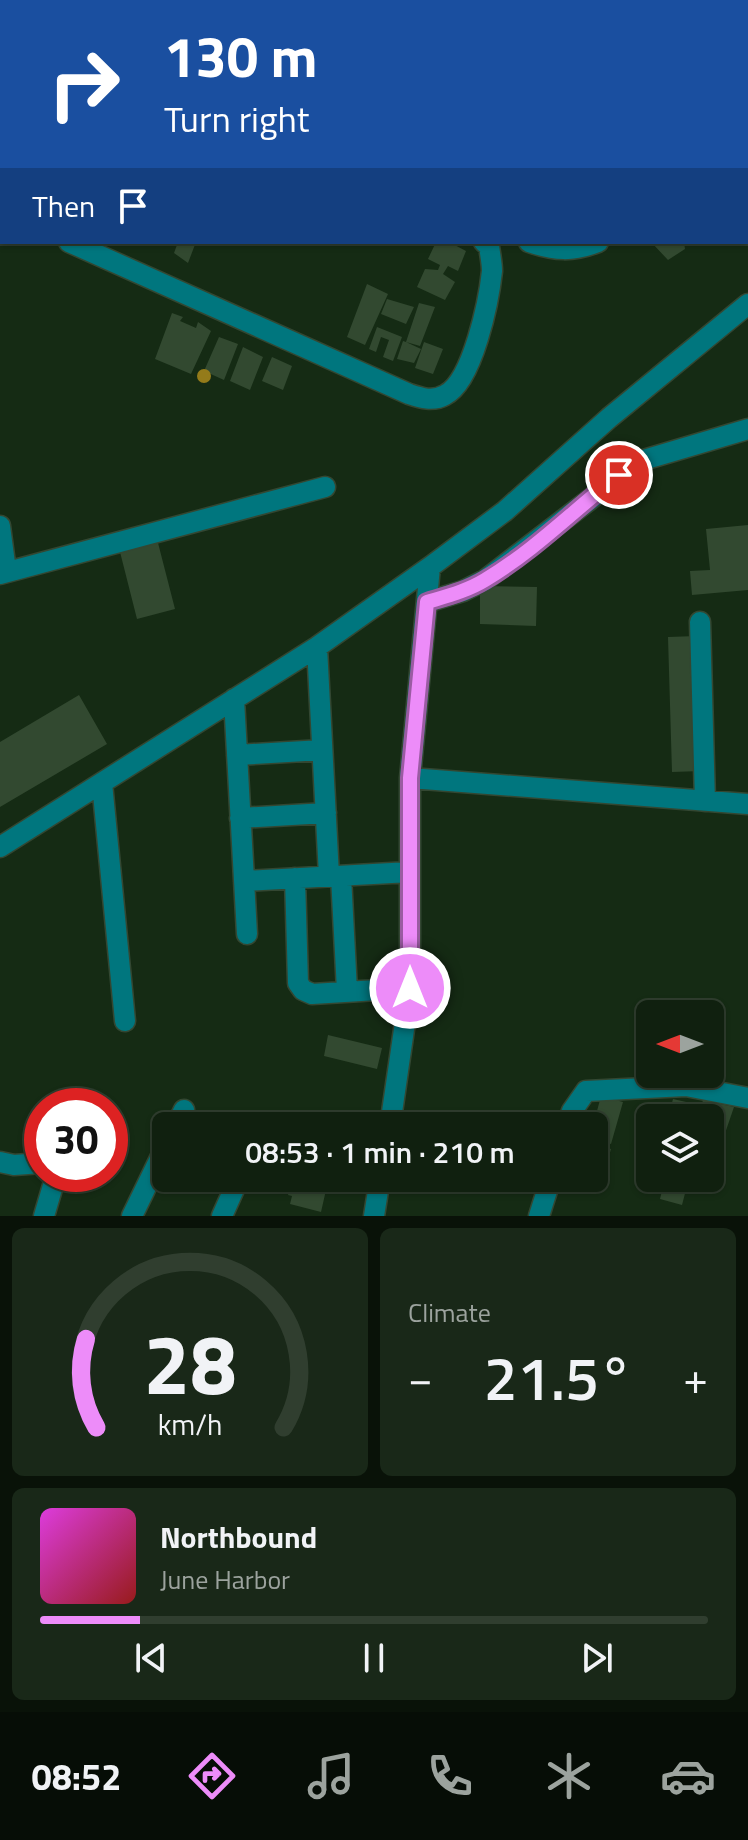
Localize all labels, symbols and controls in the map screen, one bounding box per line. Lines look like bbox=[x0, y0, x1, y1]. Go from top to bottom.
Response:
text: 130 m bbox=[164, 14, 317, 99]
icon: right bbox=[32, 32, 136, 136]
text: Turn right bbox=[164, 91, 309, 146]
text: Then bbox=[32, 183, 95, 229]
icon: arrive bbox=[111, 184, 155, 228]
pin bbox=[585, 441, 653, 509]
icon: arrive bbox=[597, 453, 641, 497]
position arrow bbox=[368, 946, 452, 1030]
north arrow bbox=[636, 1000, 724, 1088]
map controls bbox=[636, 1000, 724, 1192]
speed limit sign: 30 bbox=[24, 1088, 128, 1192]
button: layers bbox=[636, 1104, 724, 1192]
text: 08:53 · 1 min · 210 m bbox=[245, 1129, 515, 1175]
text: Climate bbox=[408, 1293, 491, 1332]
text: 28 bbox=[143, 1300, 237, 1426]
text: 21.5° bbox=[484, 1332, 632, 1423]
text: − bbox=[408, 1344, 433, 1411]
text: + bbox=[683, 1344, 708, 1411]
text: km/h bbox=[158, 1403, 222, 1446]
text: Northbound bbox=[160, 1514, 317, 1560]
text: June Harbor bbox=[160, 1560, 290, 1599]
icon: previous bbox=[129, 1636, 173, 1680]
icon: pause bbox=[352, 1636, 396, 1680]
icon: next bbox=[575, 1636, 619, 1680]
icon: directions bbox=[184, 1748, 240, 1804]
icon: music bbox=[303, 1748, 359, 1804]
icon: phone bbox=[422, 1748, 478, 1804]
icon: climate bbox=[541, 1748, 597, 1804]
icon: car bbox=[660, 1748, 716, 1804]
text: 08:52 bbox=[32, 1749, 121, 1804]

